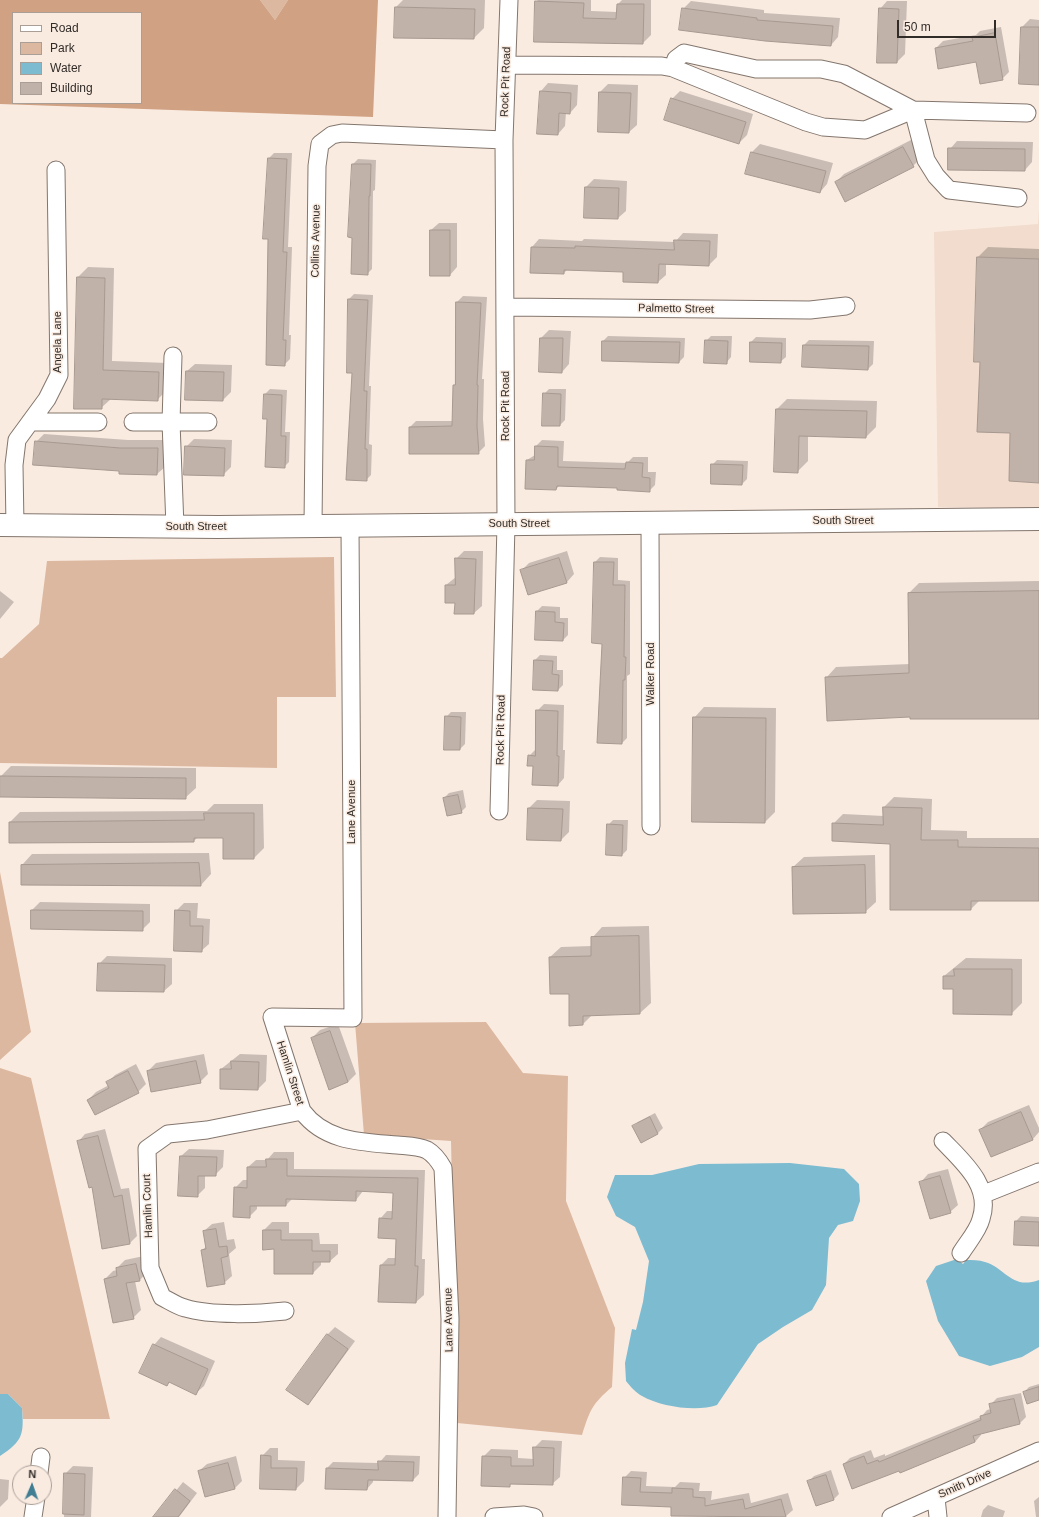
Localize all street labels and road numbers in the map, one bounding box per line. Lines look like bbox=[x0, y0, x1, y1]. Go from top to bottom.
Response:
street label: Rock Pit Road bbox=[498, 47, 514, 117]
street label: Collins Avenue bbox=[309, 204, 323, 278]
street label: Palmetto Street bbox=[638, 302, 714, 316]
street label: Angela Lane bbox=[51, 311, 65, 373]
street label: Rock Pit Road bbox=[499, 371, 513, 441]
street label: South Street bbox=[812, 514, 874, 528]
street label: South Street bbox=[488, 517, 550, 531]
street label: South Street bbox=[165, 520, 227, 534]
street label: Walker Road bbox=[644, 642, 658, 706]
street label: Rock Pit Road bbox=[494, 695, 508, 765]
street label: Lane Avenue bbox=[345, 780, 359, 844]
street label: Hamlin Street bbox=[273, 1039, 307, 1107]
street label: Hamlin Court bbox=[140, 1174, 156, 1238]
street label: Lane Avenue bbox=[442, 1288, 456, 1352]
street label: Smith Drive bbox=[936, 1466, 994, 1502]

